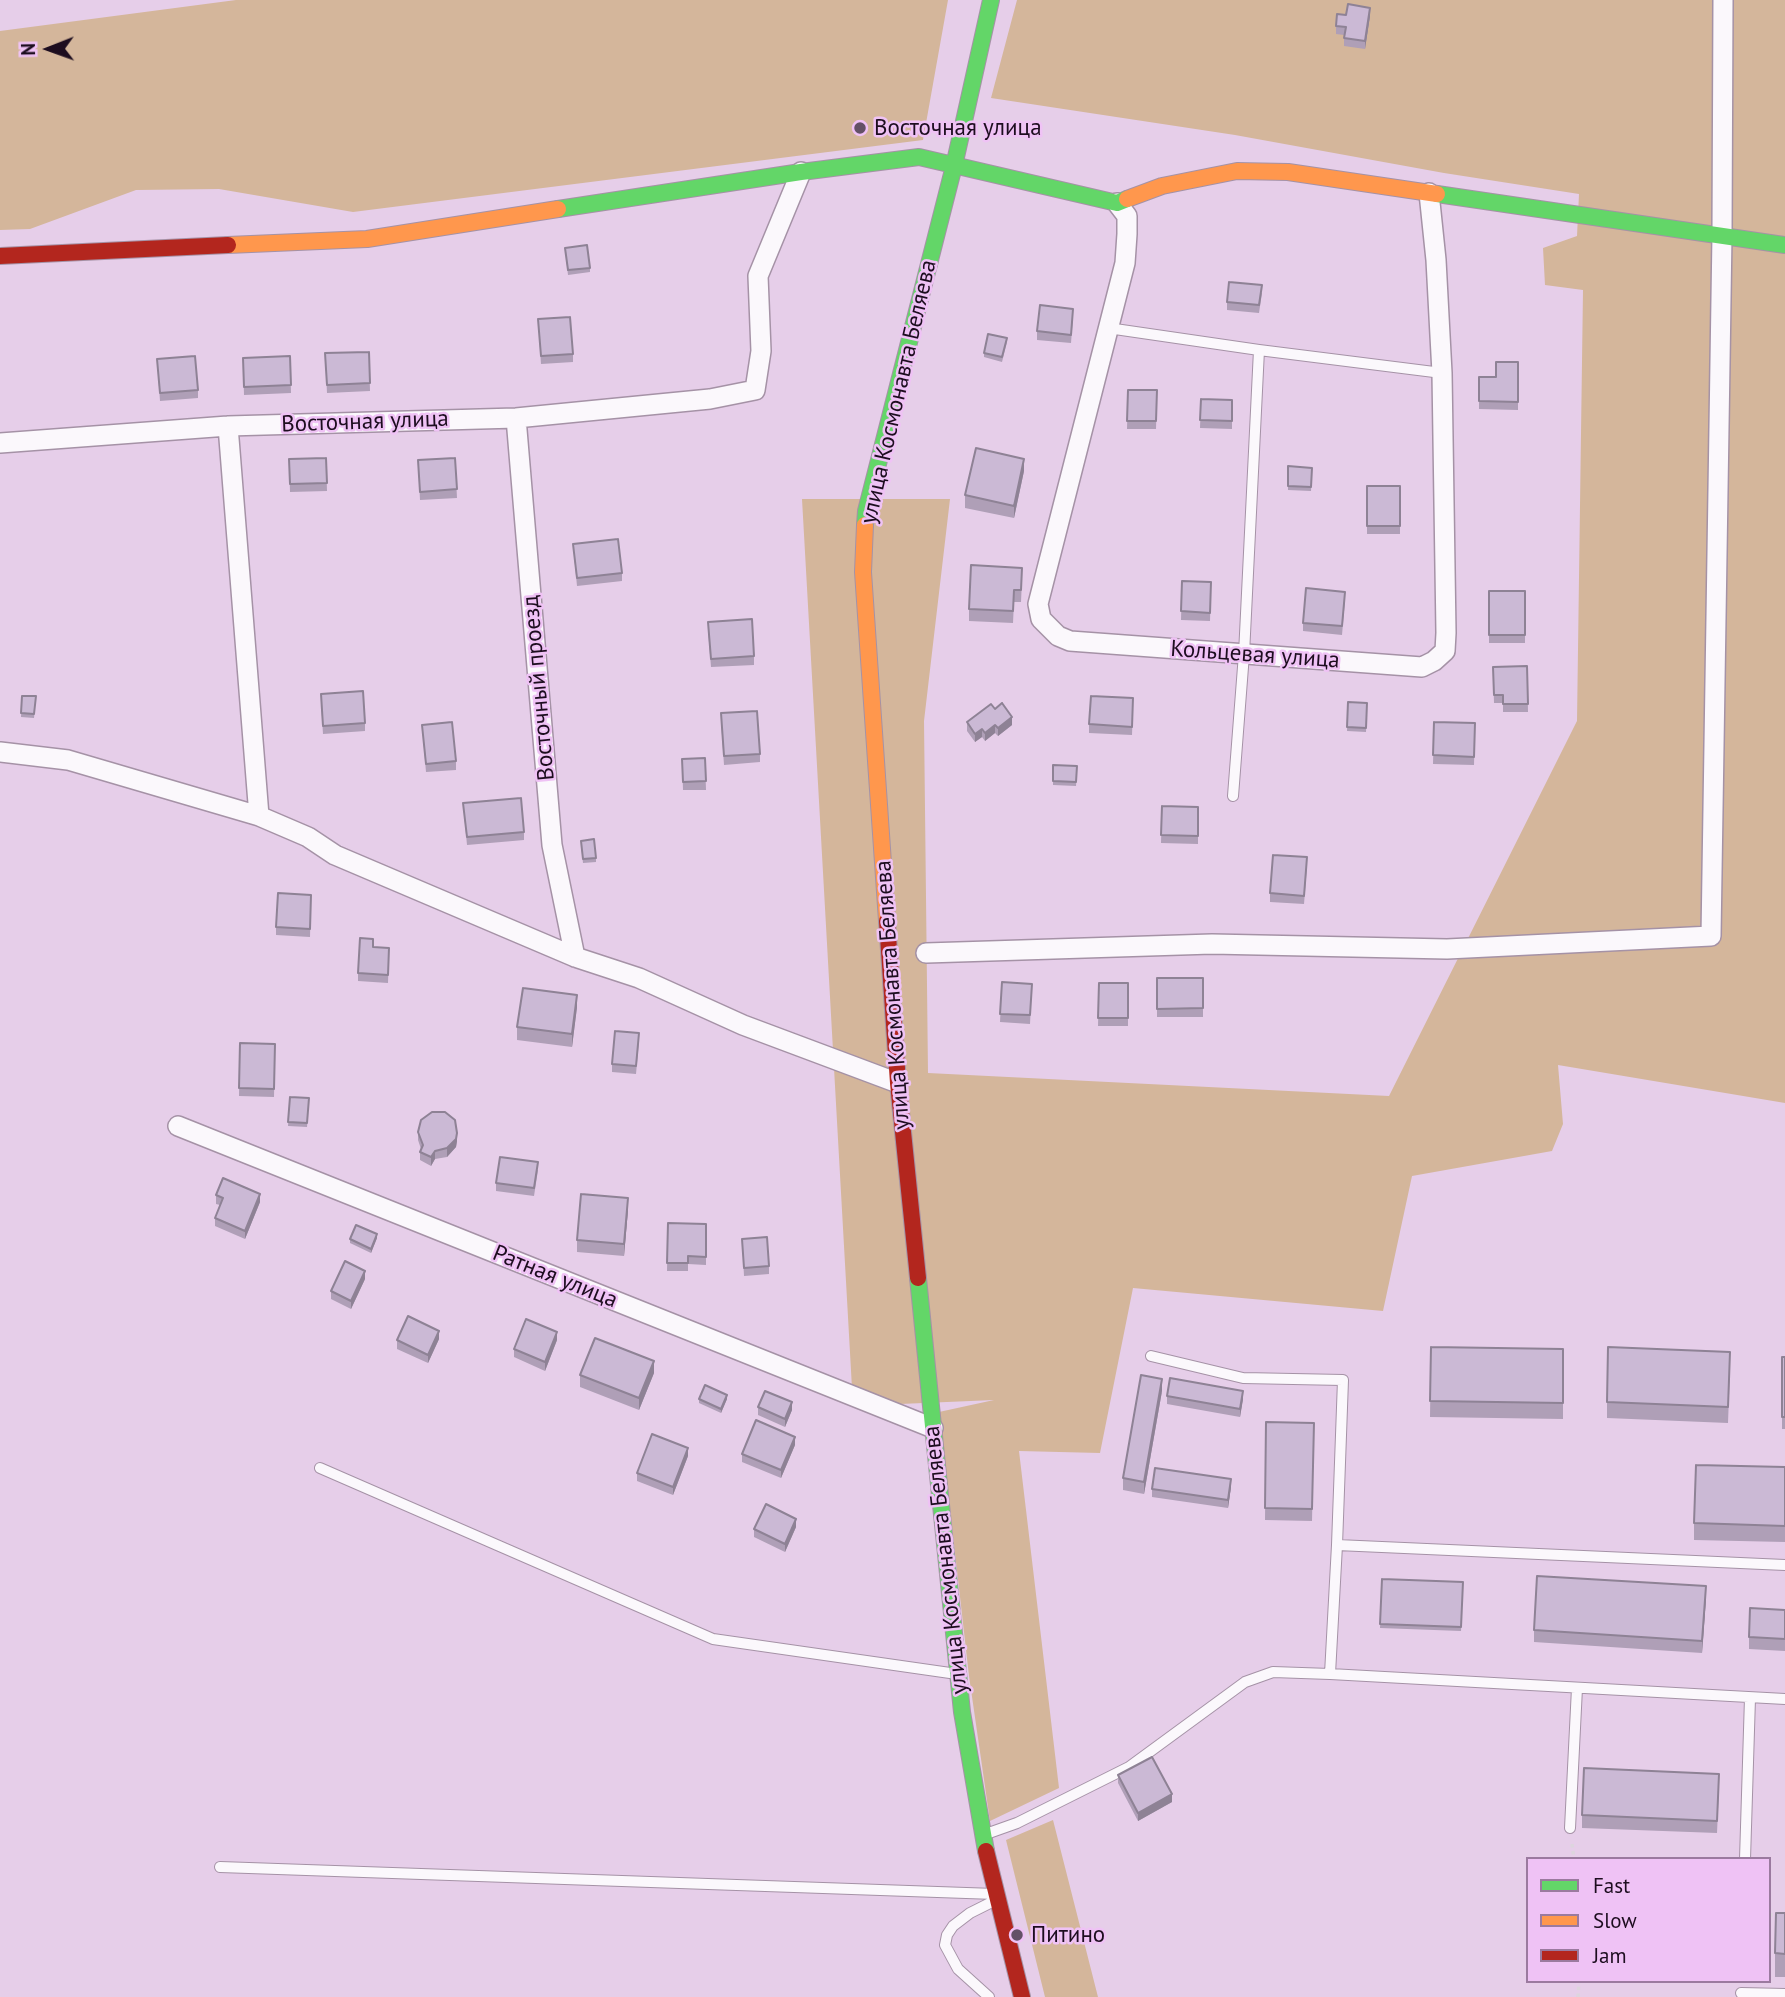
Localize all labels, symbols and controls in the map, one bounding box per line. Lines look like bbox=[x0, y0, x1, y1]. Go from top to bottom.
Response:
north arrow bbox=[14, 14, 84, 84]
text: N bbox=[16, 43, 40, 56]
place label: Восточная улица bbox=[874, 114, 1042, 142]
marker: Восточная улица bbox=[852, 120, 868, 136]
street label: улица Космонавта Беляева bbox=[855, 257, 943, 527]
street label: Восточная улица bbox=[281, 405, 449, 439]
street label: Восточный проезд bbox=[517, 594, 561, 782]
street label: Кольцевая улица bbox=[1169, 635, 1341, 675]
street label: улица Космонавта Беляева bbox=[870, 859, 916, 1131]
street label: Ратная улица bbox=[489, 1239, 621, 1315]
street label: улица Космонавта Беляева bbox=[918, 1424, 974, 1696]
legend bbox=[1526, 1857, 1771, 1983]
text: Fast bbox=[1593, 1872, 1630, 1899]
text: Slow bbox=[1593, 1907, 1637, 1934]
place label: Питино bbox=[1031, 1921, 1105, 1949]
marker: Питино bbox=[1009, 1927, 1025, 1943]
text: Jam bbox=[1593, 1942, 1627, 1969]

